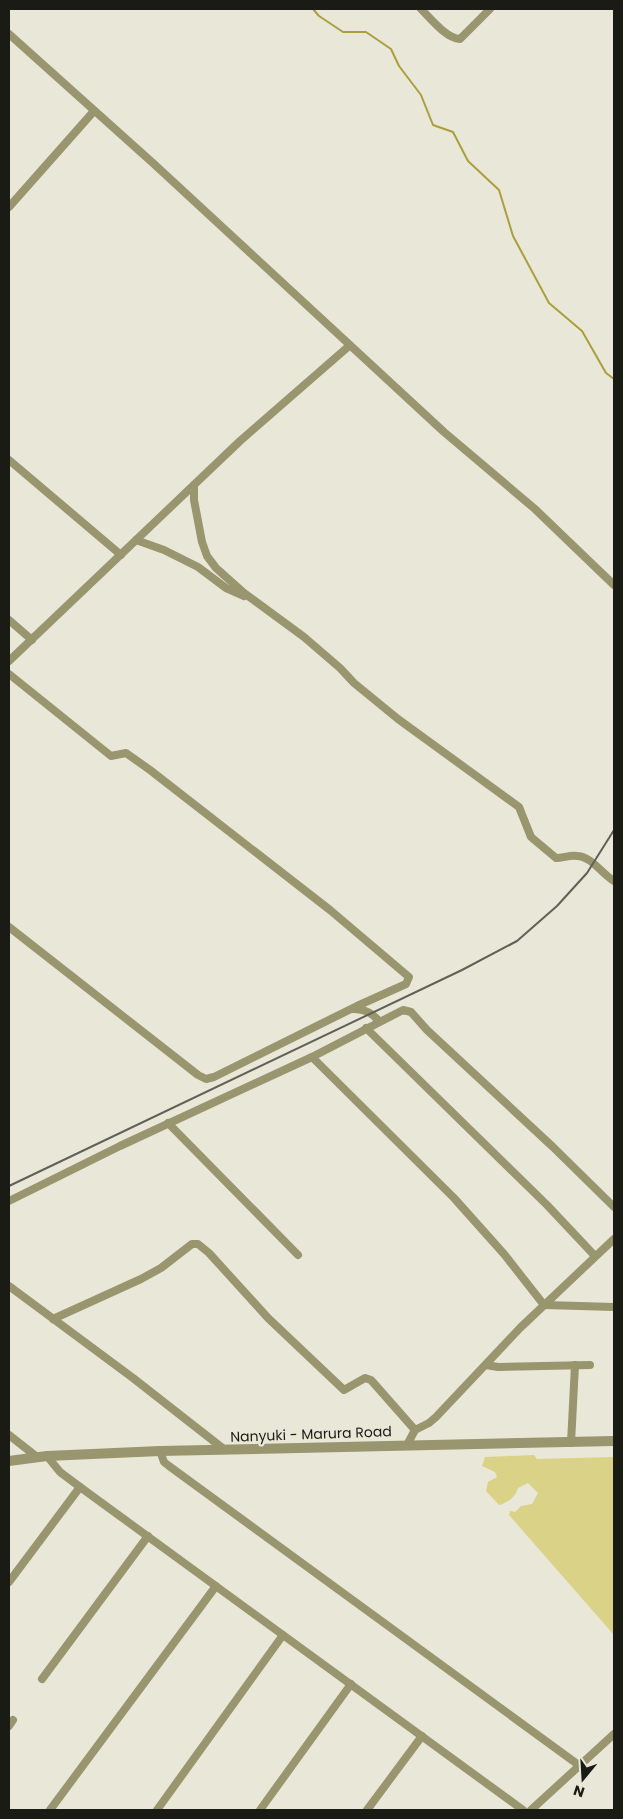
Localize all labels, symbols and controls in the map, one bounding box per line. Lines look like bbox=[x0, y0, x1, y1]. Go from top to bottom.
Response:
street label: Nanyuki - Marura Road bbox=[230, 1421, 392, 1447]
north arrow bbox=[558, 1754, 608, 1804]
text: N bbox=[571, 1780, 587, 1803]

